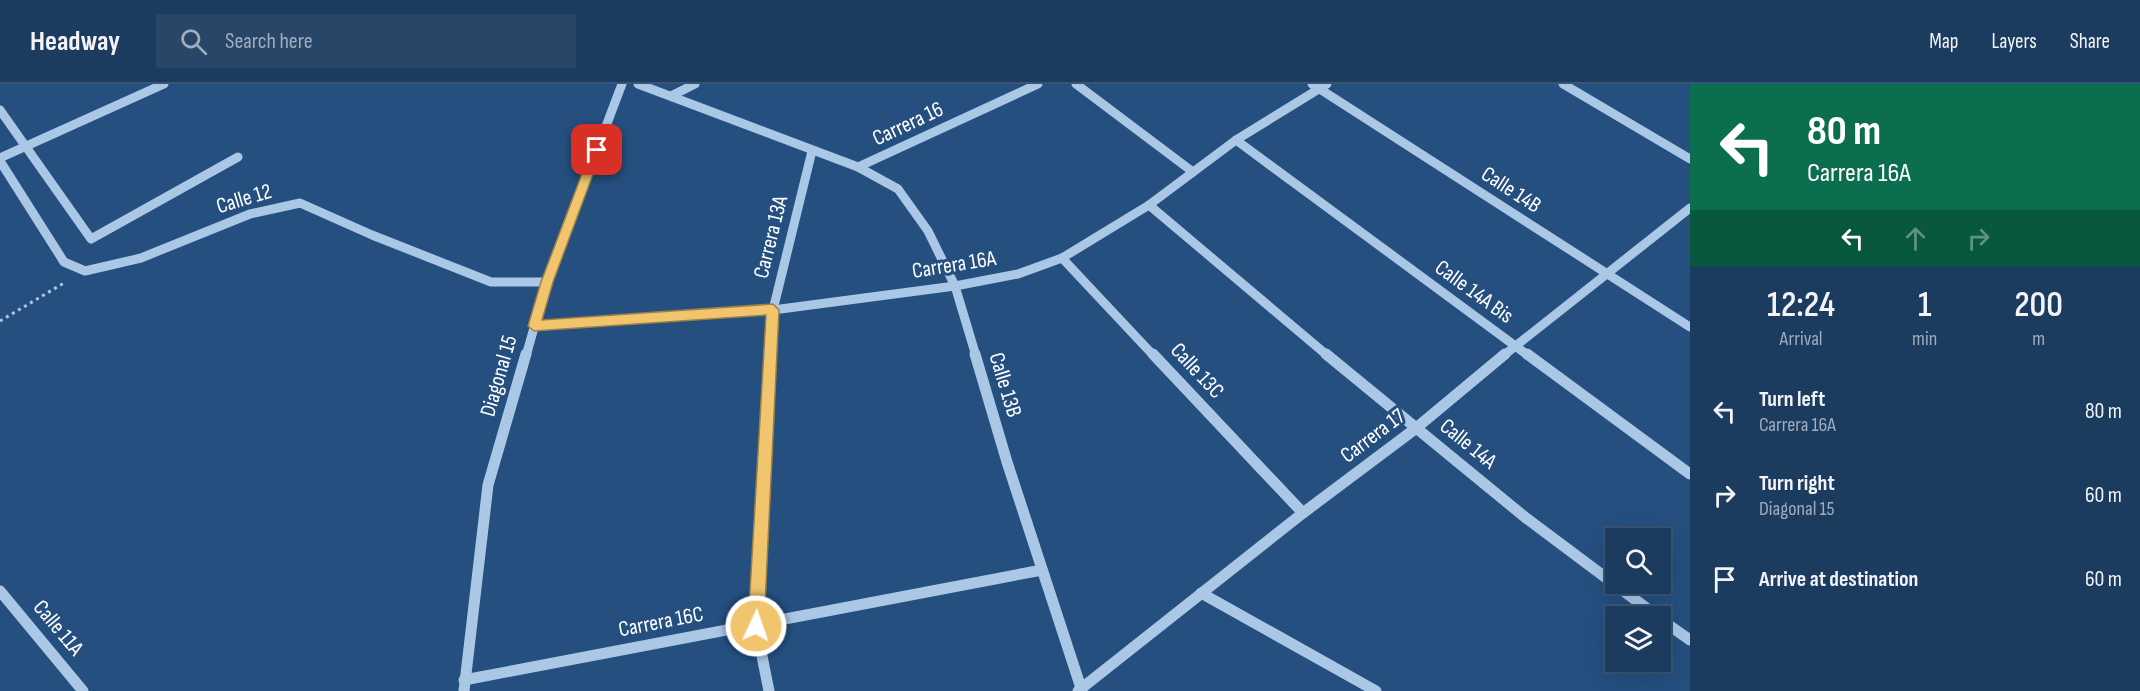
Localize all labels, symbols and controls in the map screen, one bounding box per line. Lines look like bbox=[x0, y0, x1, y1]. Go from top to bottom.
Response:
search box bbox=[156, 14, 576, 68]
text: Headway bbox=[30, 25, 120, 58]
icon: search bbox=[177, 25, 210, 58]
text: Search here bbox=[225, 28, 312, 55]
text: Map bbox=[1929, 29, 1958, 54]
text: Layers bbox=[1991, 29, 2037, 54]
text: Share bbox=[2070, 29, 2110, 54]
street label: Carrera 16 bbox=[868, 96, 948, 152]
text: 80 m bbox=[1807, 106, 1881, 157]
icon: left bbox=[1708, 108, 1786, 186]
pin bbox=[571, 124, 622, 175]
icon: arrive bbox=[580, 133, 613, 166]
text: Carrera 16A bbox=[1807, 157, 1911, 189]
street label: Calle 14B bbox=[1476, 161, 1546, 219]
street label: Calle 12 bbox=[213, 178, 275, 220]
street label: Carrera 13A bbox=[748, 192, 794, 281]
icon: left bbox=[1836, 222, 1869, 255]
icon: ahead bbox=[1899, 222, 1932, 255]
icon: right bbox=[1962, 222, 1995, 255]
street label: Carrera 16A bbox=[910, 245, 998, 285]
street label: Calle 14A Bis bbox=[1429, 254, 1519, 330]
text: 12:24 bbox=[1767, 284, 1835, 327]
text: 1 bbox=[1918, 284, 1931, 327]
text: 200 bbox=[2014, 284, 2063, 327]
text: Arrival bbox=[1780, 327, 1823, 351]
text: min bbox=[1912, 327, 1937, 351]
text: m bbox=[2032, 327, 2045, 351]
street label: Diagonal 15 bbox=[475, 332, 523, 420]
street label: Calle 13C bbox=[1164, 337, 1230, 405]
street label: Calle 13B bbox=[982, 349, 1028, 421]
text: Turn left bbox=[1759, 386, 1825, 413]
icon: left bbox=[1708, 395, 1741, 428]
text: 80 m bbox=[2085, 398, 2122, 425]
street label: Carrera 17 bbox=[1335, 403, 1411, 469]
street label: Calle 14A bbox=[1434, 413, 1502, 476]
text: Carrera 16A bbox=[1759, 413, 1836, 437]
text: Turn right bbox=[1759, 470, 1835, 497]
icon: right bbox=[1708, 479, 1741, 512]
text: 60 m bbox=[2085, 482, 2122, 509]
text: Diagonal 15 bbox=[1759, 497, 1835, 521]
map controls bbox=[1605, 528, 1671, 672]
button: search bbox=[1605, 528, 1671, 594]
icon: arrive bbox=[1708, 563, 1741, 596]
text: Arrive at destination bbox=[1759, 566, 1918, 593]
text: 60 m bbox=[2085, 566, 2122, 593]
position arrow bbox=[724, 594, 788, 658]
street label: Calle 11A bbox=[27, 595, 89, 662]
street label: Carrera 16C bbox=[616, 601, 706, 643]
button: layers bbox=[1605, 606, 1671, 672]

